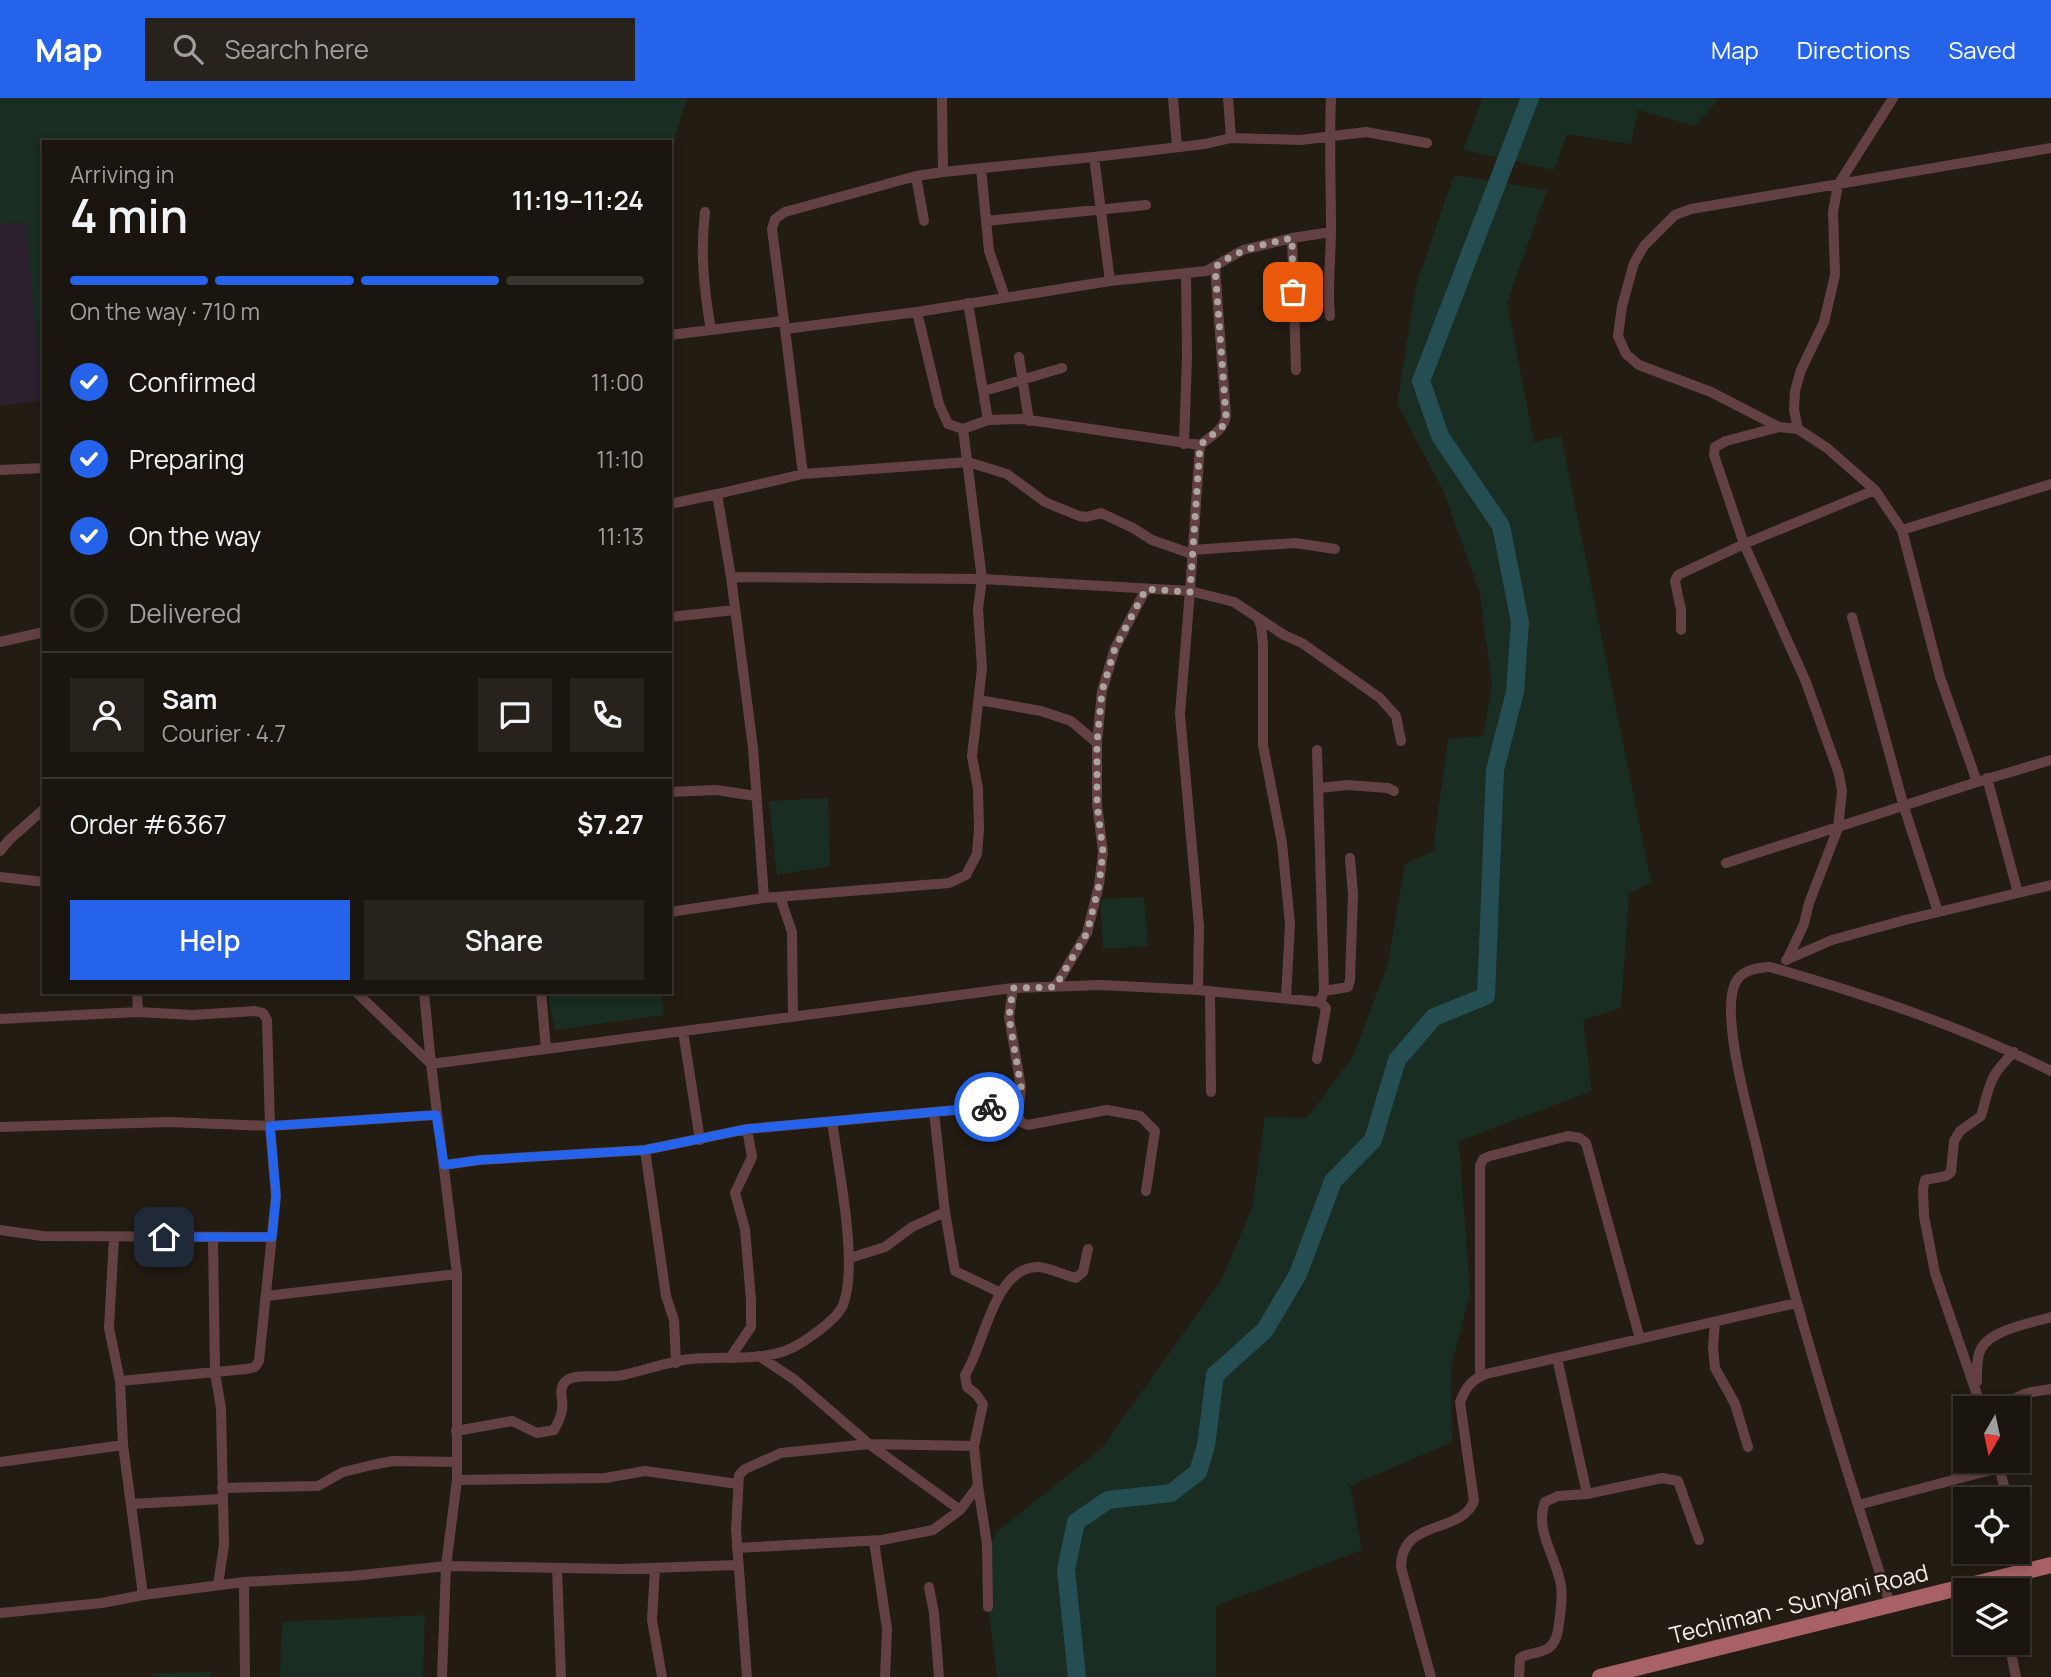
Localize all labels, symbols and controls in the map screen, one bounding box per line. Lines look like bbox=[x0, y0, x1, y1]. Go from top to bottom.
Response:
search box bbox=[145, 18, 635, 81]
text: Map bbox=[35, 27, 103, 72]
icon: search bbox=[169, 30, 207, 68]
text: Search here bbox=[225, 31, 369, 67]
text: Map bbox=[1711, 33, 1759, 66]
text: Directions bbox=[1797, 33, 1910, 66]
text: Saved bbox=[1948, 33, 2016, 66]
text: Arriving in bbox=[70, 158, 175, 190]
text: 11:19–11:24 bbox=[512, 182, 644, 218]
text: 4 min bbox=[70, 184, 188, 247]
pin bbox=[1263, 262, 1323, 322]
icon: bag bbox=[1274, 273, 1312, 311]
text: On the way · 710 m bbox=[70, 295, 260, 327]
icon: check bbox=[70, 363, 108, 401]
text: Confirmed bbox=[129, 364, 256, 400]
text: 11:00 bbox=[591, 366, 644, 398]
icon: check bbox=[70, 440, 108, 478]
text: Preparing bbox=[129, 441, 245, 477]
text: 11:10 bbox=[596, 443, 644, 475]
icon: check bbox=[70, 517, 108, 555]
text: On the way bbox=[129, 518, 261, 554]
text: 11:13 bbox=[597, 520, 644, 552]
text: Delivered bbox=[129, 595, 241, 631]
button: person bbox=[70, 678, 144, 752]
button: chat bbox=[478, 678, 552, 752]
button: phone bbox=[570, 678, 644, 752]
text: Sam bbox=[162, 681, 217, 717]
text: Courier · 4.7 bbox=[162, 717, 286, 749]
text: Order #6367 bbox=[70, 806, 227, 842]
text: $7.27 bbox=[577, 806, 644, 842]
button: Help bbox=[70, 900, 350, 980]
button: Share bbox=[364, 900, 644, 980]
courier bbox=[954, 1072, 1024, 1142]
icon: bike bbox=[970, 1088, 1008, 1126]
pin bbox=[134, 1207, 194, 1267]
icon: home bbox=[145, 1218, 183, 1256]
north arrow bbox=[1953, 1396, 2030, 1474]
map controls bbox=[1953, 1396, 2030, 1655]
button: locate bbox=[1953, 1487, 2030, 1564]
street label: Techiman - Sunyani Road bbox=[1666, 1555, 1931, 1651]
button: layers bbox=[1953, 1578, 2030, 1655]

